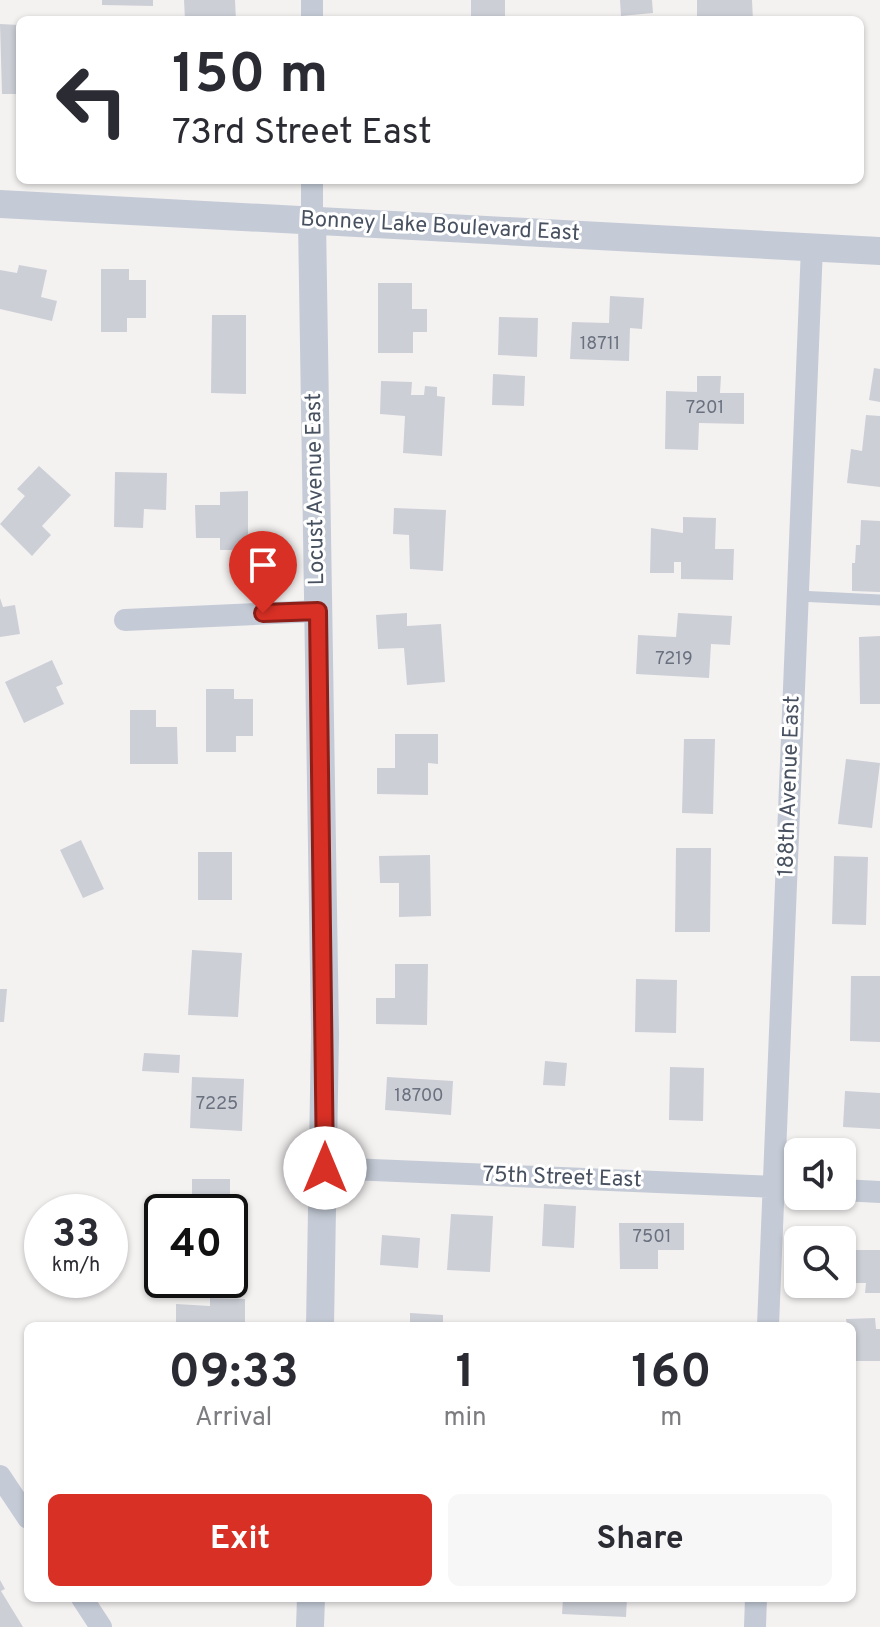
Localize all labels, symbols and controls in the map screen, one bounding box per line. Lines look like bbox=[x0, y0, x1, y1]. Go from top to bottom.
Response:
text: 150 m bbox=[172, 42, 328, 112]
icon: left bbox=[40, 48, 144, 152]
text: 73rd Street East bbox=[172, 111, 432, 157]
street label: Bonney Lake Boulevard East bbox=[299, 206, 581, 248]
house number: 18711 bbox=[580, 333, 620, 356]
street label: Locust Avenue East bbox=[301, 392, 331, 586]
house number: 7201 bbox=[686, 397, 724, 420]
pin bbox=[229, 531, 297, 613]
icon: arrive bbox=[241, 543, 285, 587]
house number: 7219 bbox=[655, 648, 693, 671]
street label: 188th Avenue East bbox=[773, 695, 807, 877]
house number: 18700 bbox=[394, 1085, 444, 1108]
house number: 7225 bbox=[196, 1093, 238, 1116]
position arrow bbox=[283, 1126, 367, 1210]
map controls bbox=[784, 1138, 856, 1298]
button: sound bbox=[784, 1138, 856, 1210]
street label: 75th Street East bbox=[482, 1162, 642, 1194]
speed limit sign: 40 bbox=[144, 1194, 248, 1298]
text: 33 bbox=[52, 1211, 100, 1261]
house number: 7501 bbox=[633, 1226, 671, 1249]
button: search bbox=[784, 1226, 856, 1298]
text: km/h bbox=[52, 1253, 100, 1279]
text: 09:33 bbox=[169, 1344, 299, 1404]
text: 1 bbox=[455, 1344, 475, 1404]
text: 160 bbox=[631, 1344, 711, 1404]
text: Arrival bbox=[195, 1402, 272, 1435]
text: min bbox=[443, 1402, 487, 1435]
text: m bbox=[660, 1402, 682, 1435]
button: Exit bbox=[48, 1494, 432, 1586]
button: Share bbox=[448, 1494, 832, 1586]

